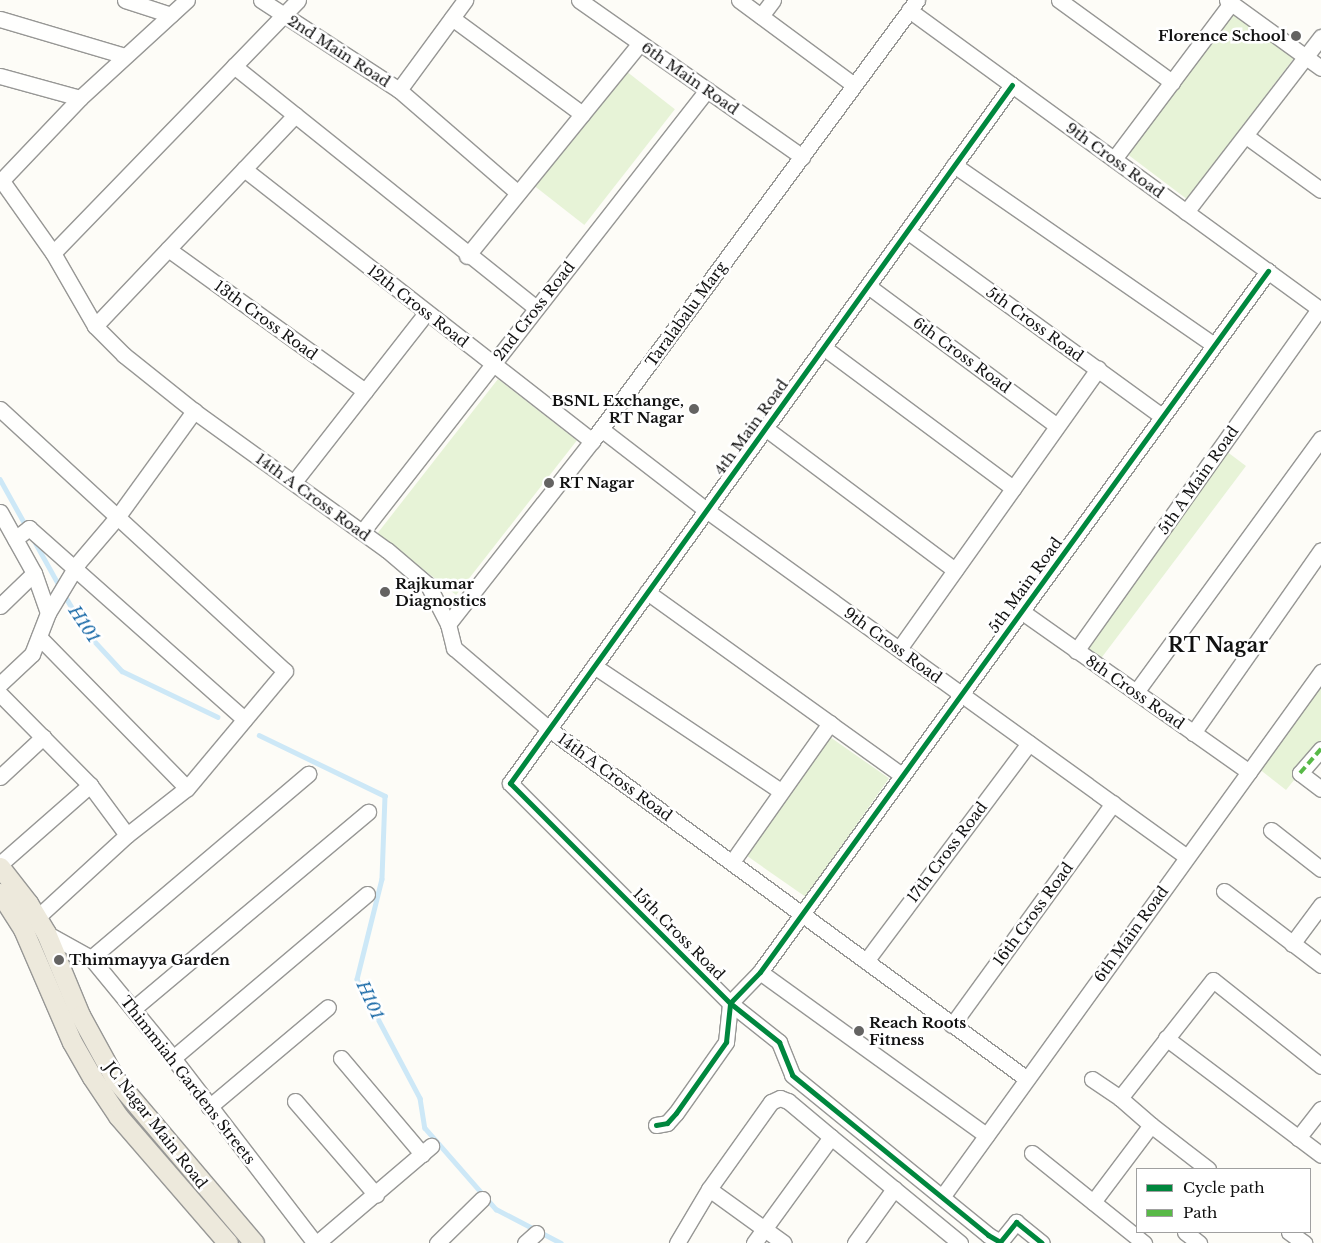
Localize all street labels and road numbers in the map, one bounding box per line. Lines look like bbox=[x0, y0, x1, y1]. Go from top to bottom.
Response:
street label: 2nd Main Road bbox=[284, 11, 394, 91]
street label: 6th Main Road bbox=[638, 38, 742, 118]
street label: 9th Cross Road bbox=[1063, 118, 1167, 202]
street label: 2nd Cross Road bbox=[490, 258, 578, 364]
street label: Taralabalu Marg bbox=[642, 258, 730, 370]
street label: 12th Cross Road bbox=[364, 261, 472, 351]
street label: 13th Cross Road bbox=[211, 277, 321, 363]
street label: 5th Cross Road bbox=[983, 283, 1087, 365]
street label: 6th Cross Road bbox=[910, 313, 1014, 397]
street label: 4th Main Road bbox=[710, 376, 792, 478]
street label: 5th A Main Road bbox=[1154, 422, 1242, 538]
street label: 14th A Cross Road bbox=[252, 449, 374, 545]
street label: 5th Main Road bbox=[984, 534, 1066, 636]
street label: 9th Cross Road bbox=[841, 603, 945, 687]
street label: 8th Cross Road bbox=[1082, 651, 1188, 733]
street label: 14th A Cross Road bbox=[554, 729, 676, 825]
street label: 17th Cross Road bbox=[903, 798, 991, 906]
street label: 16th Cross Road bbox=[989, 859, 1077, 969]
street label: 6th Main Road bbox=[1090, 882, 1172, 986]
street label: 15th Cross Road bbox=[629, 884, 729, 984]
street label: Thimmiah Gardens Streets bbox=[117, 992, 259, 1168]
street label: JC Nagar Main Road bbox=[101, 1058, 211, 1192]

